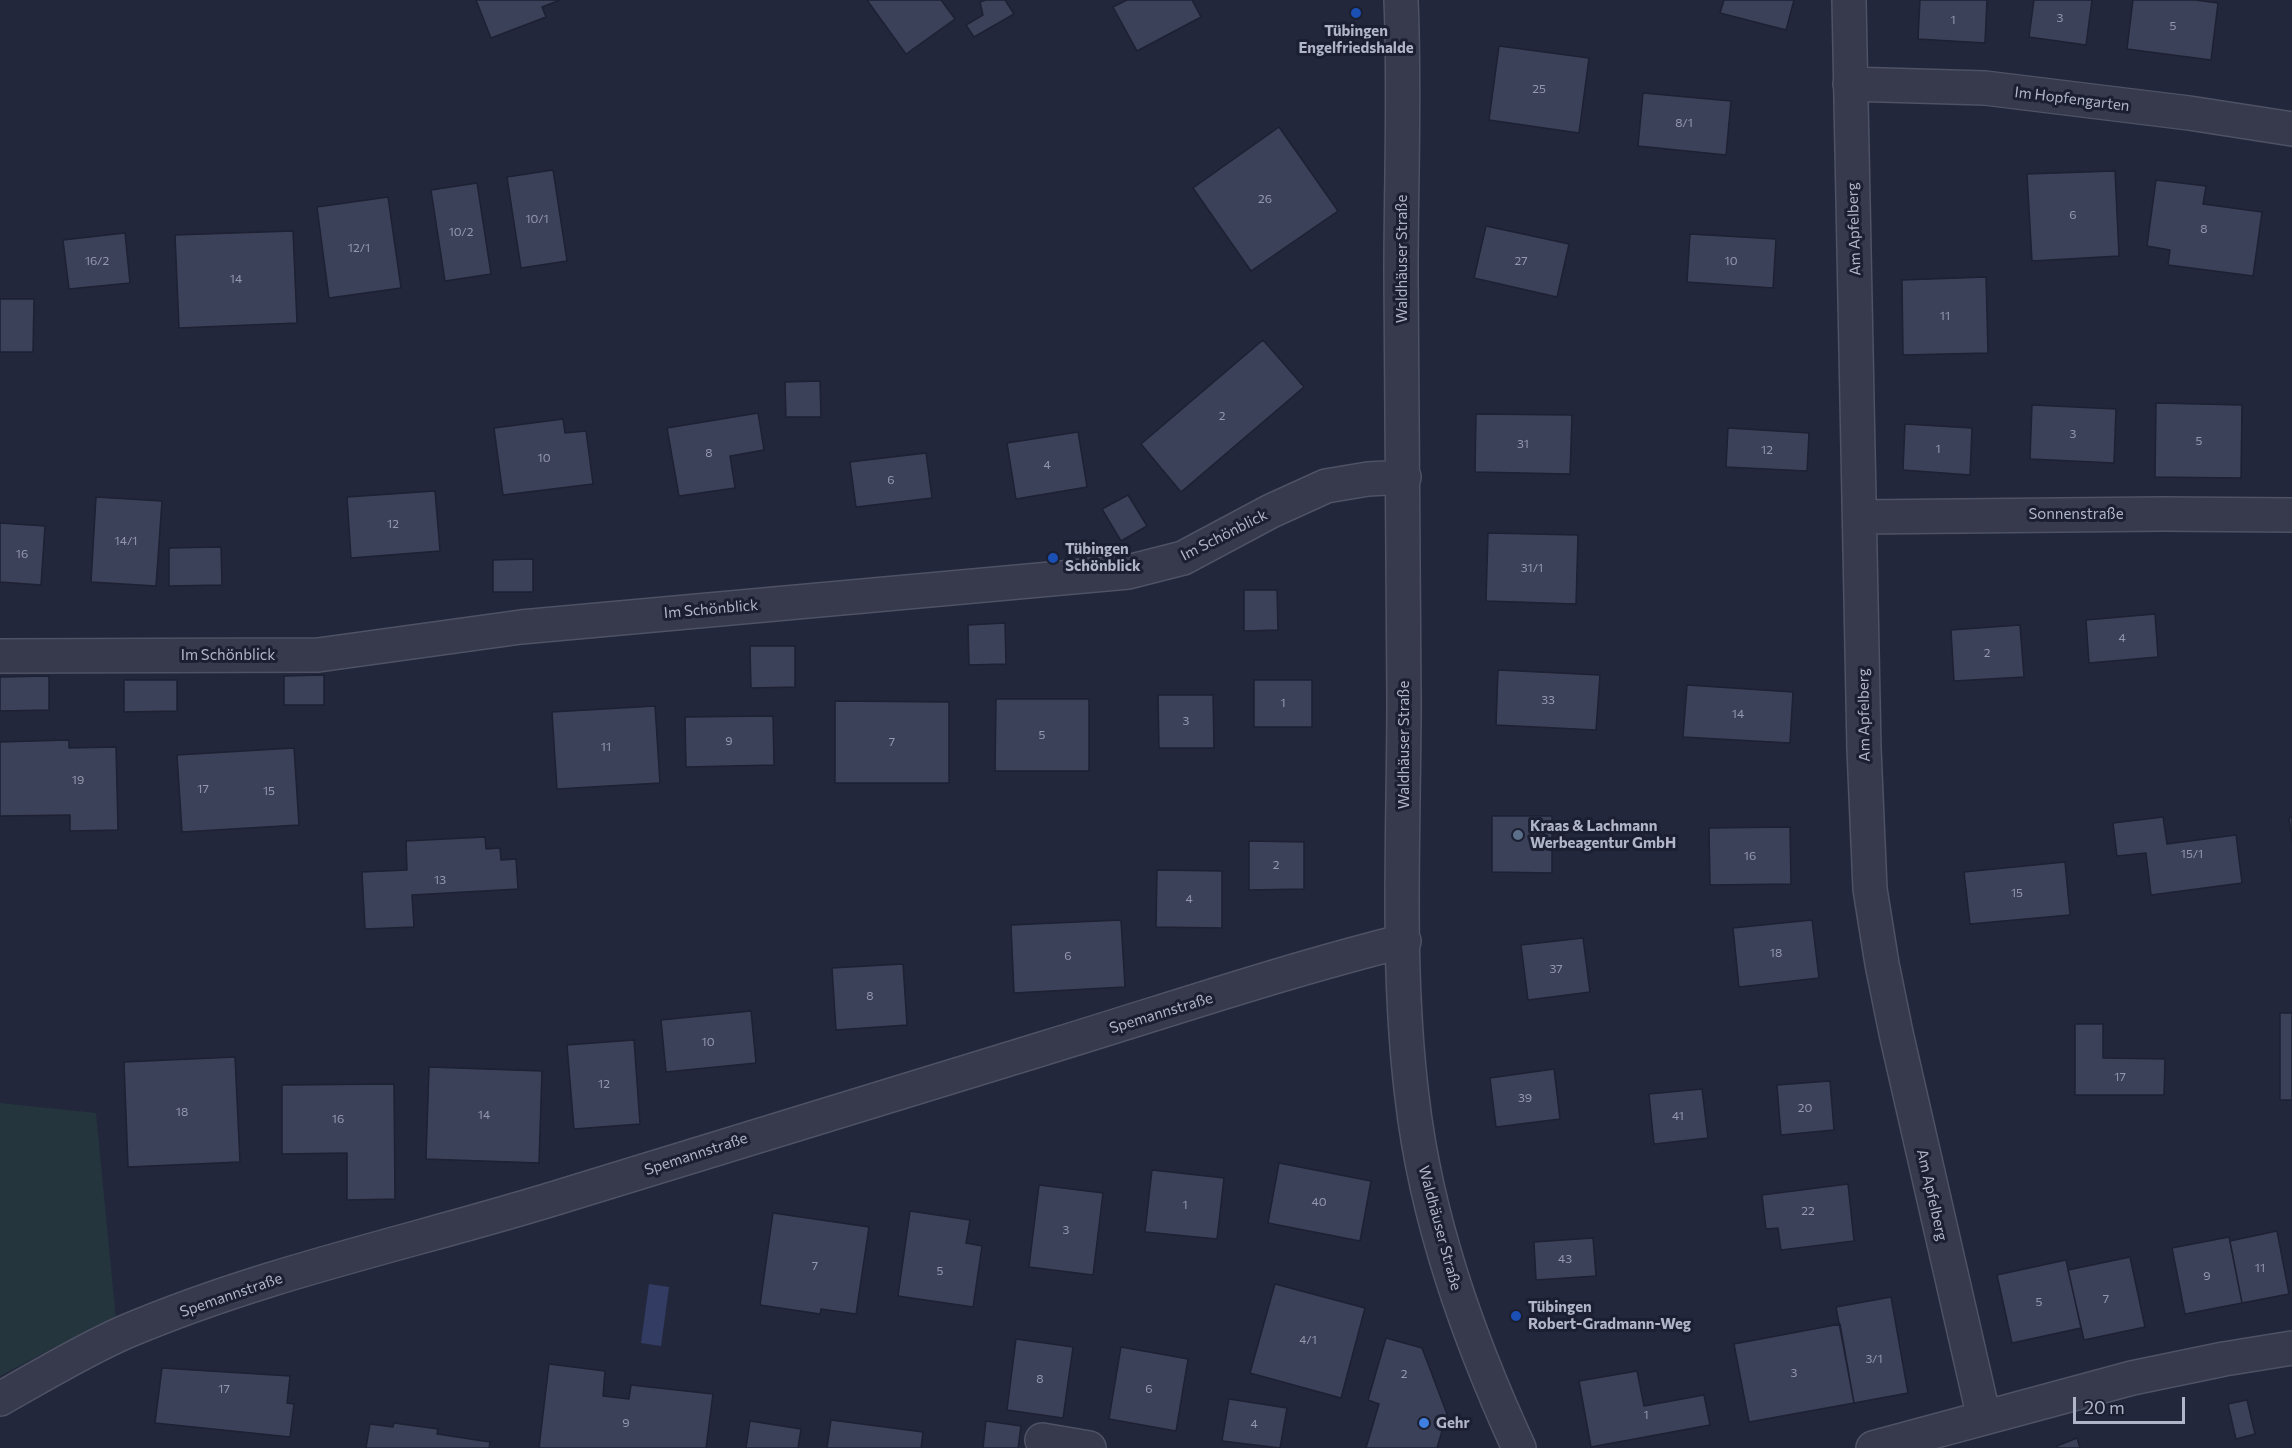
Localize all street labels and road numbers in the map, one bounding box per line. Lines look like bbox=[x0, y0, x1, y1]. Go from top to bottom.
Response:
street label: Im Hopfengarten bbox=[2014, 83, 2130, 115]
street label: Am Apfelberg bbox=[1843, 182, 1865, 276]
street label: Waldhäuser Straße bbox=[1393, 195, 1411, 323]
street label: Sonnenstraße bbox=[2028, 505, 2124, 523]
street label: Im Schönblick bbox=[1178, 506, 1270, 564]
street label: Im Schönblick bbox=[663, 596, 759, 622]
street label: Im Schönblick bbox=[181, 646, 275, 664]
street label: Am Apfelberg bbox=[1854, 668, 1874, 762]
street label: Waldhäuser Straße bbox=[1395, 681, 1413, 809]
street label: Spemannstraße bbox=[1107, 989, 1215, 1037]
street label: Spemannstraße bbox=[642, 1129, 750, 1179]
street label: Am Apfelberg bbox=[1913, 1147, 1951, 1243]
street label: Waldhäuser Straße bbox=[1415, 1164, 1465, 1292]
street label: Spemannstraße bbox=[177, 1269, 285, 1321]

